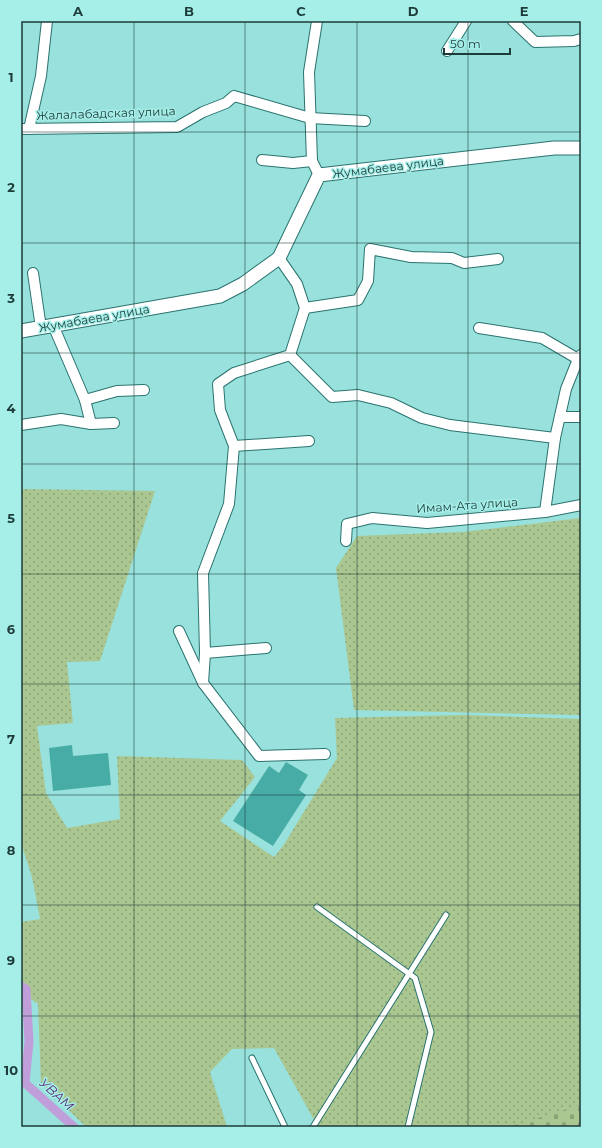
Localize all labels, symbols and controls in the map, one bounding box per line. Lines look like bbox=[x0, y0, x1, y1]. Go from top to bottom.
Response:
text: A bbox=[72, 3, 84, 19]
text: B bbox=[184, 3, 194, 19]
text: C bbox=[296, 3, 306, 19]
text: D bbox=[408, 3, 419, 19]
text: E bbox=[520, 3, 529, 19]
scale bar bbox=[444, 30, 510, 56]
text: 50 m bbox=[450, 36, 481, 51]
text: 1 bbox=[8, 69, 14, 85]
street label: Жалалабадская улица bbox=[36, 103, 176, 123]
street label: Жумабаева улица bbox=[331, 153, 445, 181]
text: 2 bbox=[7, 179, 15, 195]
text: 3 bbox=[6, 290, 15, 306]
street label: Жумабаева улица bbox=[37, 301, 151, 335]
text: 4 bbox=[7, 400, 16, 416]
street label: Имам-Ата улица bbox=[416, 494, 518, 516]
text: 5 bbox=[7, 510, 15, 526]
text: 6 bbox=[7, 621, 16, 637]
text: 7 bbox=[7, 731, 15, 747]
text: 8 bbox=[7, 842, 16, 858]
text: 9 bbox=[7, 952, 15, 968]
text: 10 bbox=[4, 1062, 18, 1078]
water label: УВАМ bbox=[37, 1074, 78, 1114]

